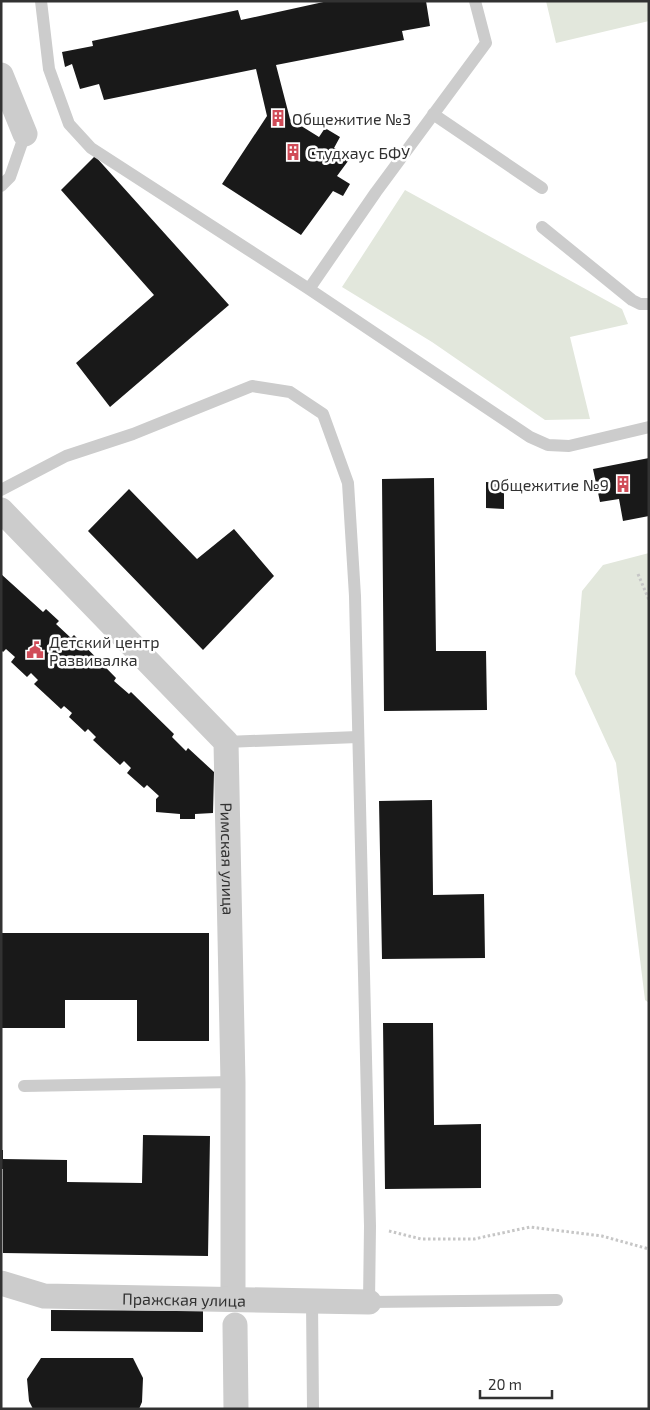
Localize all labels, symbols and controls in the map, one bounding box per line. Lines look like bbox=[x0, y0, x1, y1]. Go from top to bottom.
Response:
building icon: Общежитие №3 bbox=[268, 108, 288, 128]
place label: Общежитие №3 bbox=[292, 109, 411, 128]
building icon: Студхаус БФУ bbox=[283, 142, 303, 162]
place label: Студхаус БФУ bbox=[307, 143, 410, 163]
building icon: Общежитие №9 bbox=[613, 474, 633, 494]
place label: Общежитие №9 bbox=[490, 475, 609, 494]
place label: Детский центр Развивалка bbox=[49, 632, 159, 669]
public building icon: Детский центр Развивалка bbox=[25, 640, 45, 660]
street label: Римская улица bbox=[218, 802, 239, 916]
street label: Пражская улица bbox=[122, 1288, 246, 1310]
scale bar bbox=[480, 1368, 552, 1400]
text: 20 m bbox=[488, 1375, 522, 1393]

